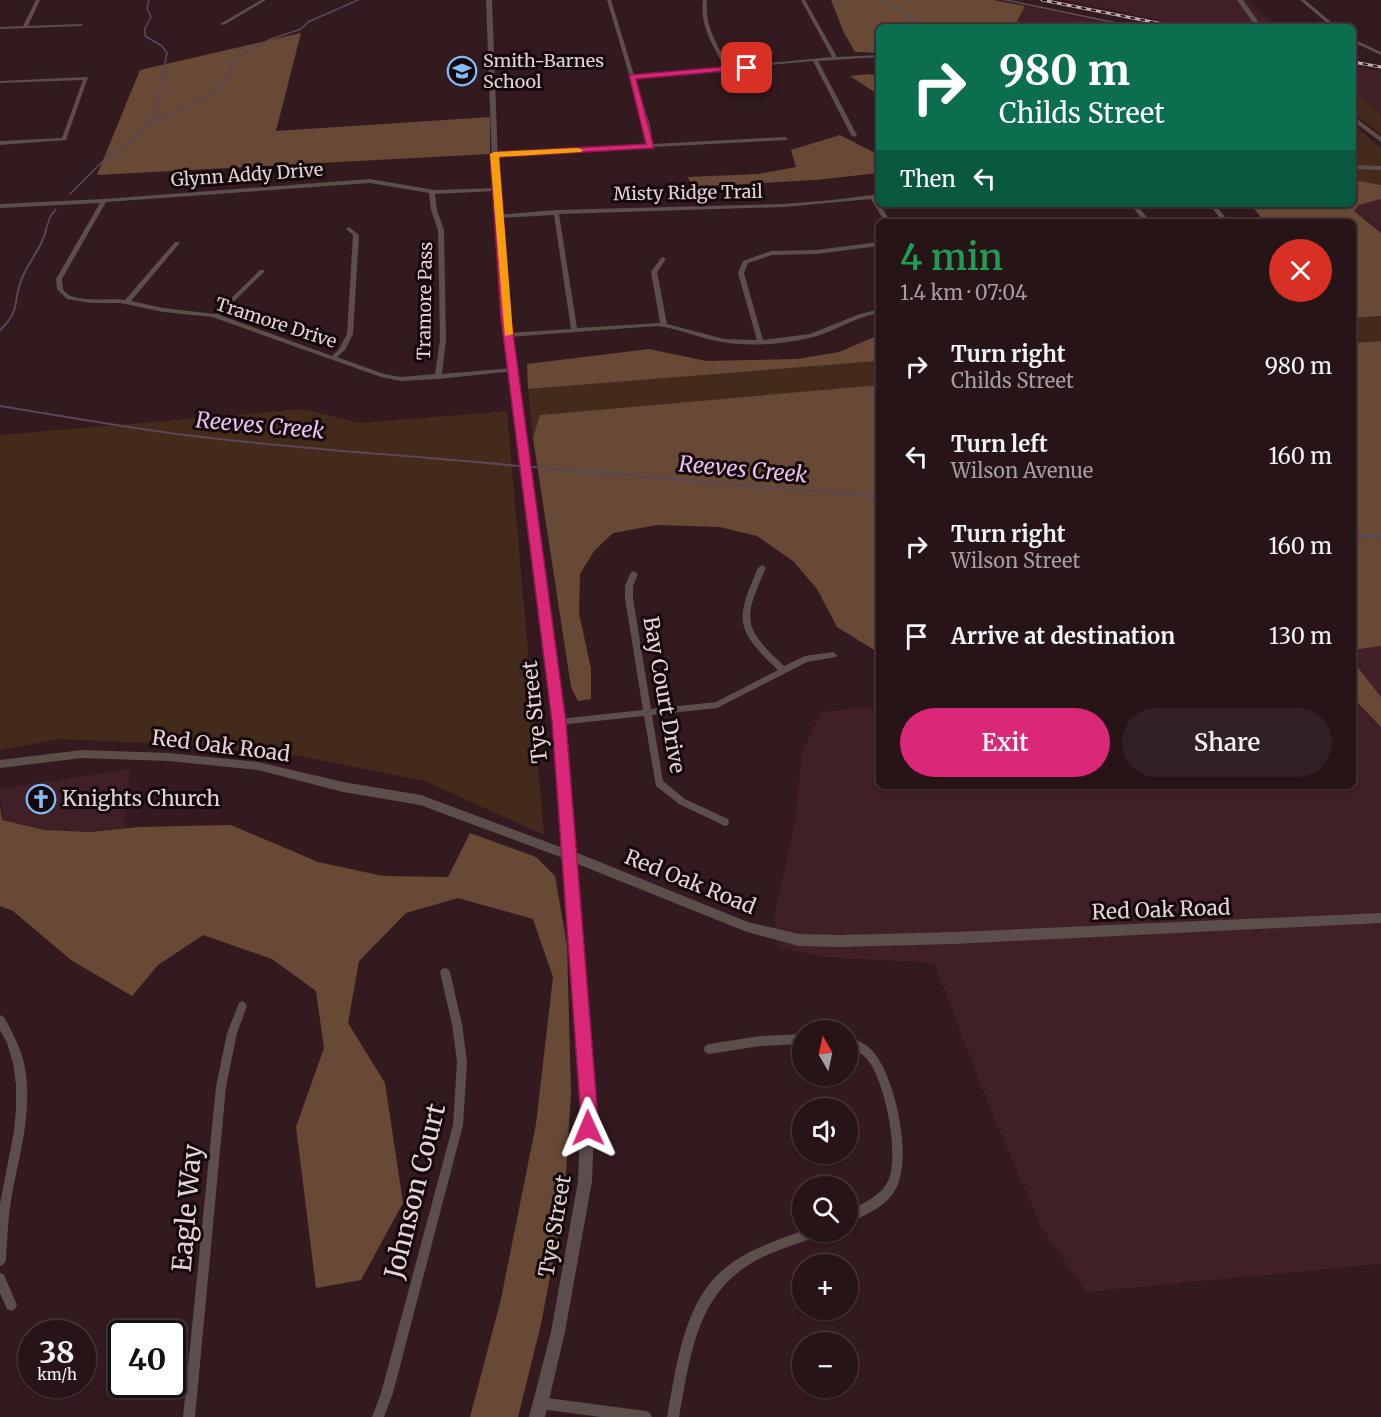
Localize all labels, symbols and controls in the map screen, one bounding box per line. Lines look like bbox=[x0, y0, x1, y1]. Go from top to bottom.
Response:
pin bbox=[721, 42, 772, 93]
text: 980 m bbox=[999, 44, 1130, 96]
icon: right bbox=[900, 48, 978, 126]
place label: Smith-Barnes School bbox=[483, 49, 604, 93]
icon: arrive bbox=[730, 51, 763, 84]
school or university icon: Smith-Barnes School bbox=[446, 55, 478, 87]
text: Childs Street bbox=[999, 96, 1165, 130]
street label: Glynn Addy Drive bbox=[170, 158, 324, 191]
icon: left bbox=[968, 162, 1001, 195]
text: Then bbox=[900, 165, 956, 193]
street label: Misty Ridge Trail bbox=[613, 180, 763, 205]
text: 4 min bbox=[900, 235, 1003, 280]
button: close bbox=[1269, 239, 1332, 302]
street label: Tramore Pass bbox=[412, 242, 437, 360]
text: 1.4 km · 07:04 bbox=[900, 280, 1027, 305]
street label: Tramore Drive bbox=[213, 292, 340, 353]
text: Turn right bbox=[951, 340, 1065, 368]
icon: right bbox=[900, 350, 933, 383]
text: 980 m bbox=[1265, 352, 1332, 380]
text: Childs Street bbox=[951, 368, 1074, 393]
water label: Reeves Creek bbox=[195, 405, 325, 445]
text: Turn left bbox=[951, 430, 1048, 458]
icon: left bbox=[900, 440, 933, 473]
text: 160 m bbox=[1268, 442, 1332, 470]
water label: Reeves Creek bbox=[678, 449, 808, 489]
text: Wilson Avenue bbox=[951, 458, 1093, 483]
text: Turn right bbox=[951, 520, 1065, 548]
icon: right bbox=[900, 530, 933, 563]
text: 160 m bbox=[1268, 532, 1332, 560]
text: Wilson Street bbox=[951, 548, 1080, 573]
street label: Bay Court Drive bbox=[637, 614, 692, 775]
icon: arrive bbox=[900, 620, 933, 653]
text: Arrive at destination bbox=[951, 622, 1175, 650]
text: 130 m bbox=[1269, 622, 1332, 650]
street label: Tye Street bbox=[516, 659, 553, 765]
button: Exit bbox=[900, 708, 1110, 777]
button: Share bbox=[1122, 708, 1332, 777]
street label: Red Oak Road bbox=[150, 724, 292, 767]
church icon: Knights Church bbox=[25, 783, 57, 815]
place label: Knights Church bbox=[62, 785, 220, 812]
street label: Red Oak Road bbox=[621, 843, 760, 920]
street label: Red Oak Road bbox=[1091, 894, 1231, 925]
north arrow bbox=[792, 1020, 858, 1086]
map controls bbox=[792, 1020, 858, 1398]
position arrow bbox=[556, 1096, 620, 1160]
button: sound bbox=[792, 1098, 858, 1164]
street label: Johnson Court bbox=[377, 1100, 452, 1283]
street label: Eagle Way bbox=[164, 1142, 209, 1273]
street label: Tye Street bbox=[532, 1173, 577, 1279]
button: search bbox=[792, 1176, 858, 1242]
button: + bbox=[792, 1254, 858, 1320]
speed limit sign: 40 bbox=[108, 1320, 186, 1398]
button: − bbox=[792, 1332, 858, 1398]
text: 38 bbox=[39, 1333, 75, 1371]
text: km/h bbox=[37, 1365, 77, 1384]

